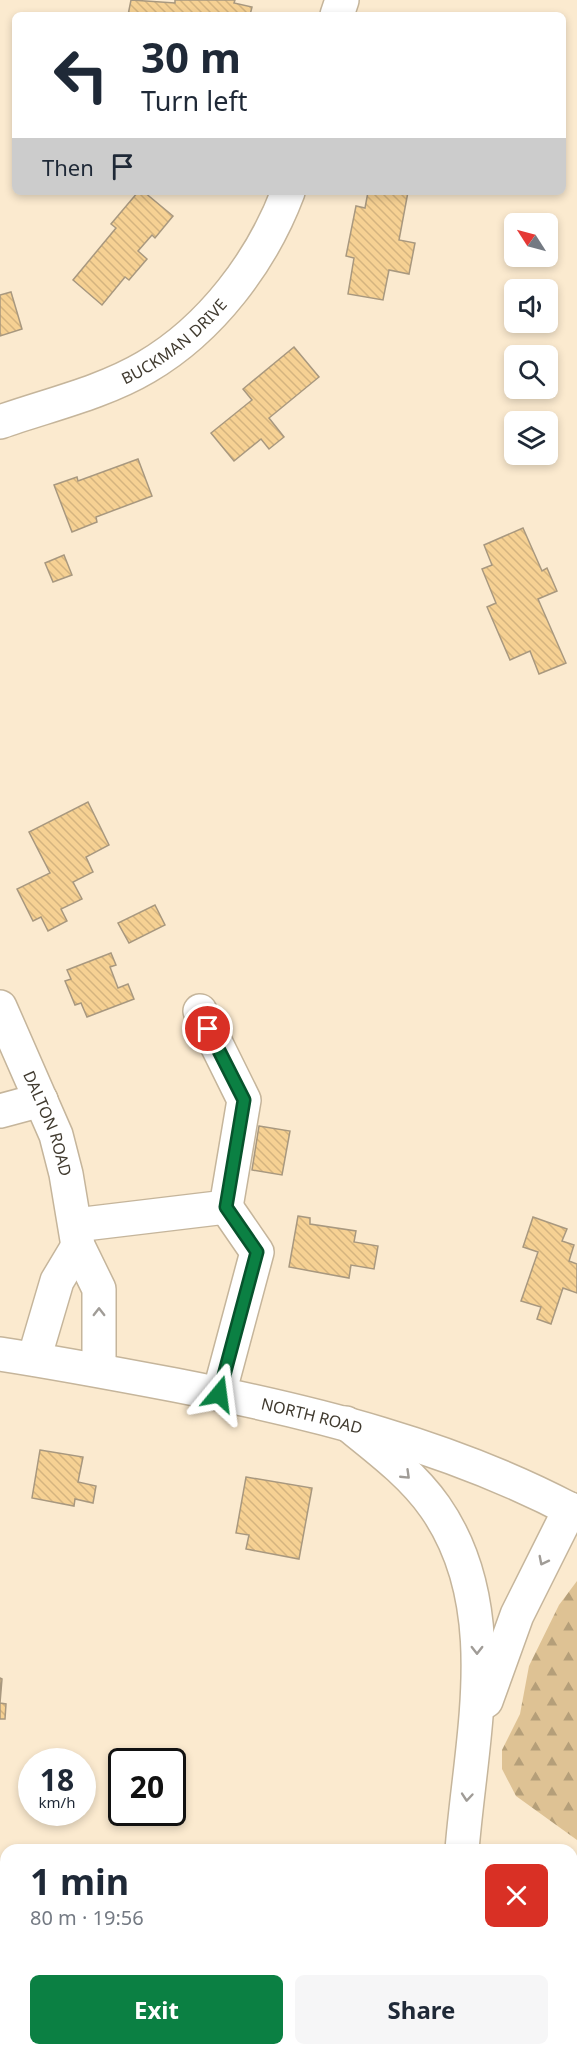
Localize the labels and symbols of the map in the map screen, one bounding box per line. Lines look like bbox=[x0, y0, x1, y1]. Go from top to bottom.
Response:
north arrow bbox=[504, 213, 558, 267]
street label: BUCKMAN DRIVE bbox=[118, 294, 232, 389]
pin bbox=[182, 1003, 233, 1054]
street label: DALTON ROAD bbox=[18, 1067, 77, 1178]
one-way arrow bbox=[93, 1307, 105, 1316]
position arrow bbox=[187, 1362, 251, 1426]
street label: NORTH ROAD bbox=[259, 1392, 365, 1439]
one-way arrow bbox=[399, 1468, 409, 1479]
one-way arrow bbox=[539, 1555, 550, 1566]
one-way arrow bbox=[471, 1645, 483, 1654]
speed limit sign: 20 bbox=[108, 1748, 186, 1826]
one-way arrow bbox=[461, 1793, 474, 1802]

